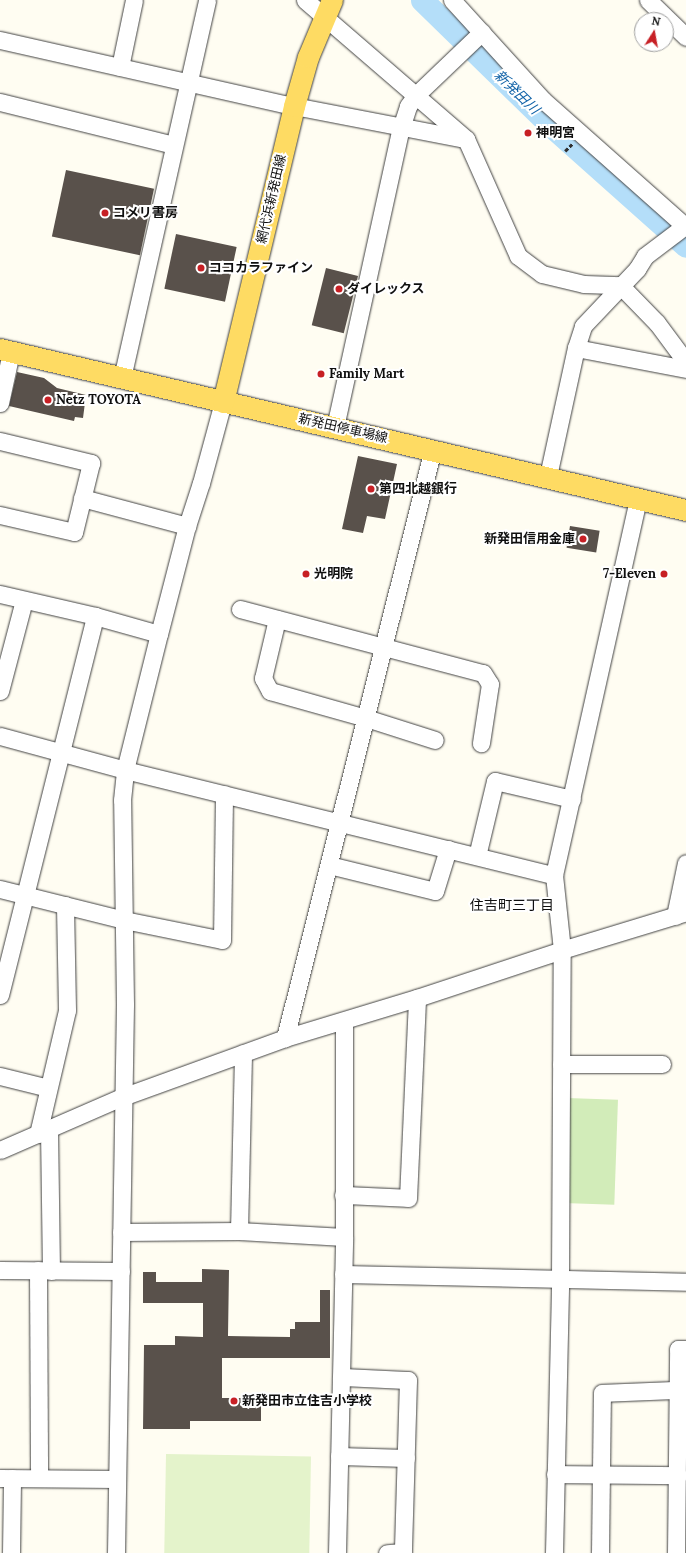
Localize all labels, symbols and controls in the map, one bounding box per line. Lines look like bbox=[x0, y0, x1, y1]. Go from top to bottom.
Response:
north arrow bbox=[634, 12, 674, 52]
text: N bbox=[651, 14, 662, 29]
water label: 新発田川 bbox=[491, 67, 543, 117]
place label: 神明宮 bbox=[536, 125, 575, 141]
marker: 神明宮 bbox=[523, 128, 533, 138]
street label: 網代浜新発田線 bbox=[254, 153, 290, 245]
place label: コメリ書房 bbox=[113, 205, 178, 221]
marker: コメリ書房 bbox=[100, 208, 110, 218]
place label: ココカラファイン bbox=[209, 260, 313, 276]
marker: ココカラファイン bbox=[196, 263, 206, 273]
place label: ダイレックス bbox=[347, 281, 425, 297]
marker: ダイレックス bbox=[334, 284, 344, 294]
place label: Family Mart bbox=[329, 366, 404, 382]
marker: Family Mart bbox=[316, 369, 326, 379]
place label: Netz TOYOTA bbox=[56, 392, 141, 408]
marker: Netz TOYOTA bbox=[43, 395, 53, 405]
street label: 新発田停車場線 bbox=[297, 411, 389, 447]
place label: 第四北越銀行 bbox=[379, 481, 457, 497]
marker: 第四北越銀行 bbox=[366, 484, 376, 494]
place label: 新発田信用金庫 bbox=[484, 531, 575, 547]
marker: 新発田信用金庫 bbox=[578, 534, 588, 544]
place label: 光明院 bbox=[314, 566, 353, 582]
place label: 7-Eleven bbox=[603, 566, 656, 582]
marker: 光明院 bbox=[301, 569, 311, 579]
marker: 7-Eleven bbox=[659, 569, 669, 579]
district label: 住吉町三丁目 bbox=[470, 897, 554, 913]
place label: 新発田市立住吉小学校 bbox=[242, 1393, 372, 1409]
marker: 新発田市立住吉小学校 bbox=[229, 1396, 239, 1406]

